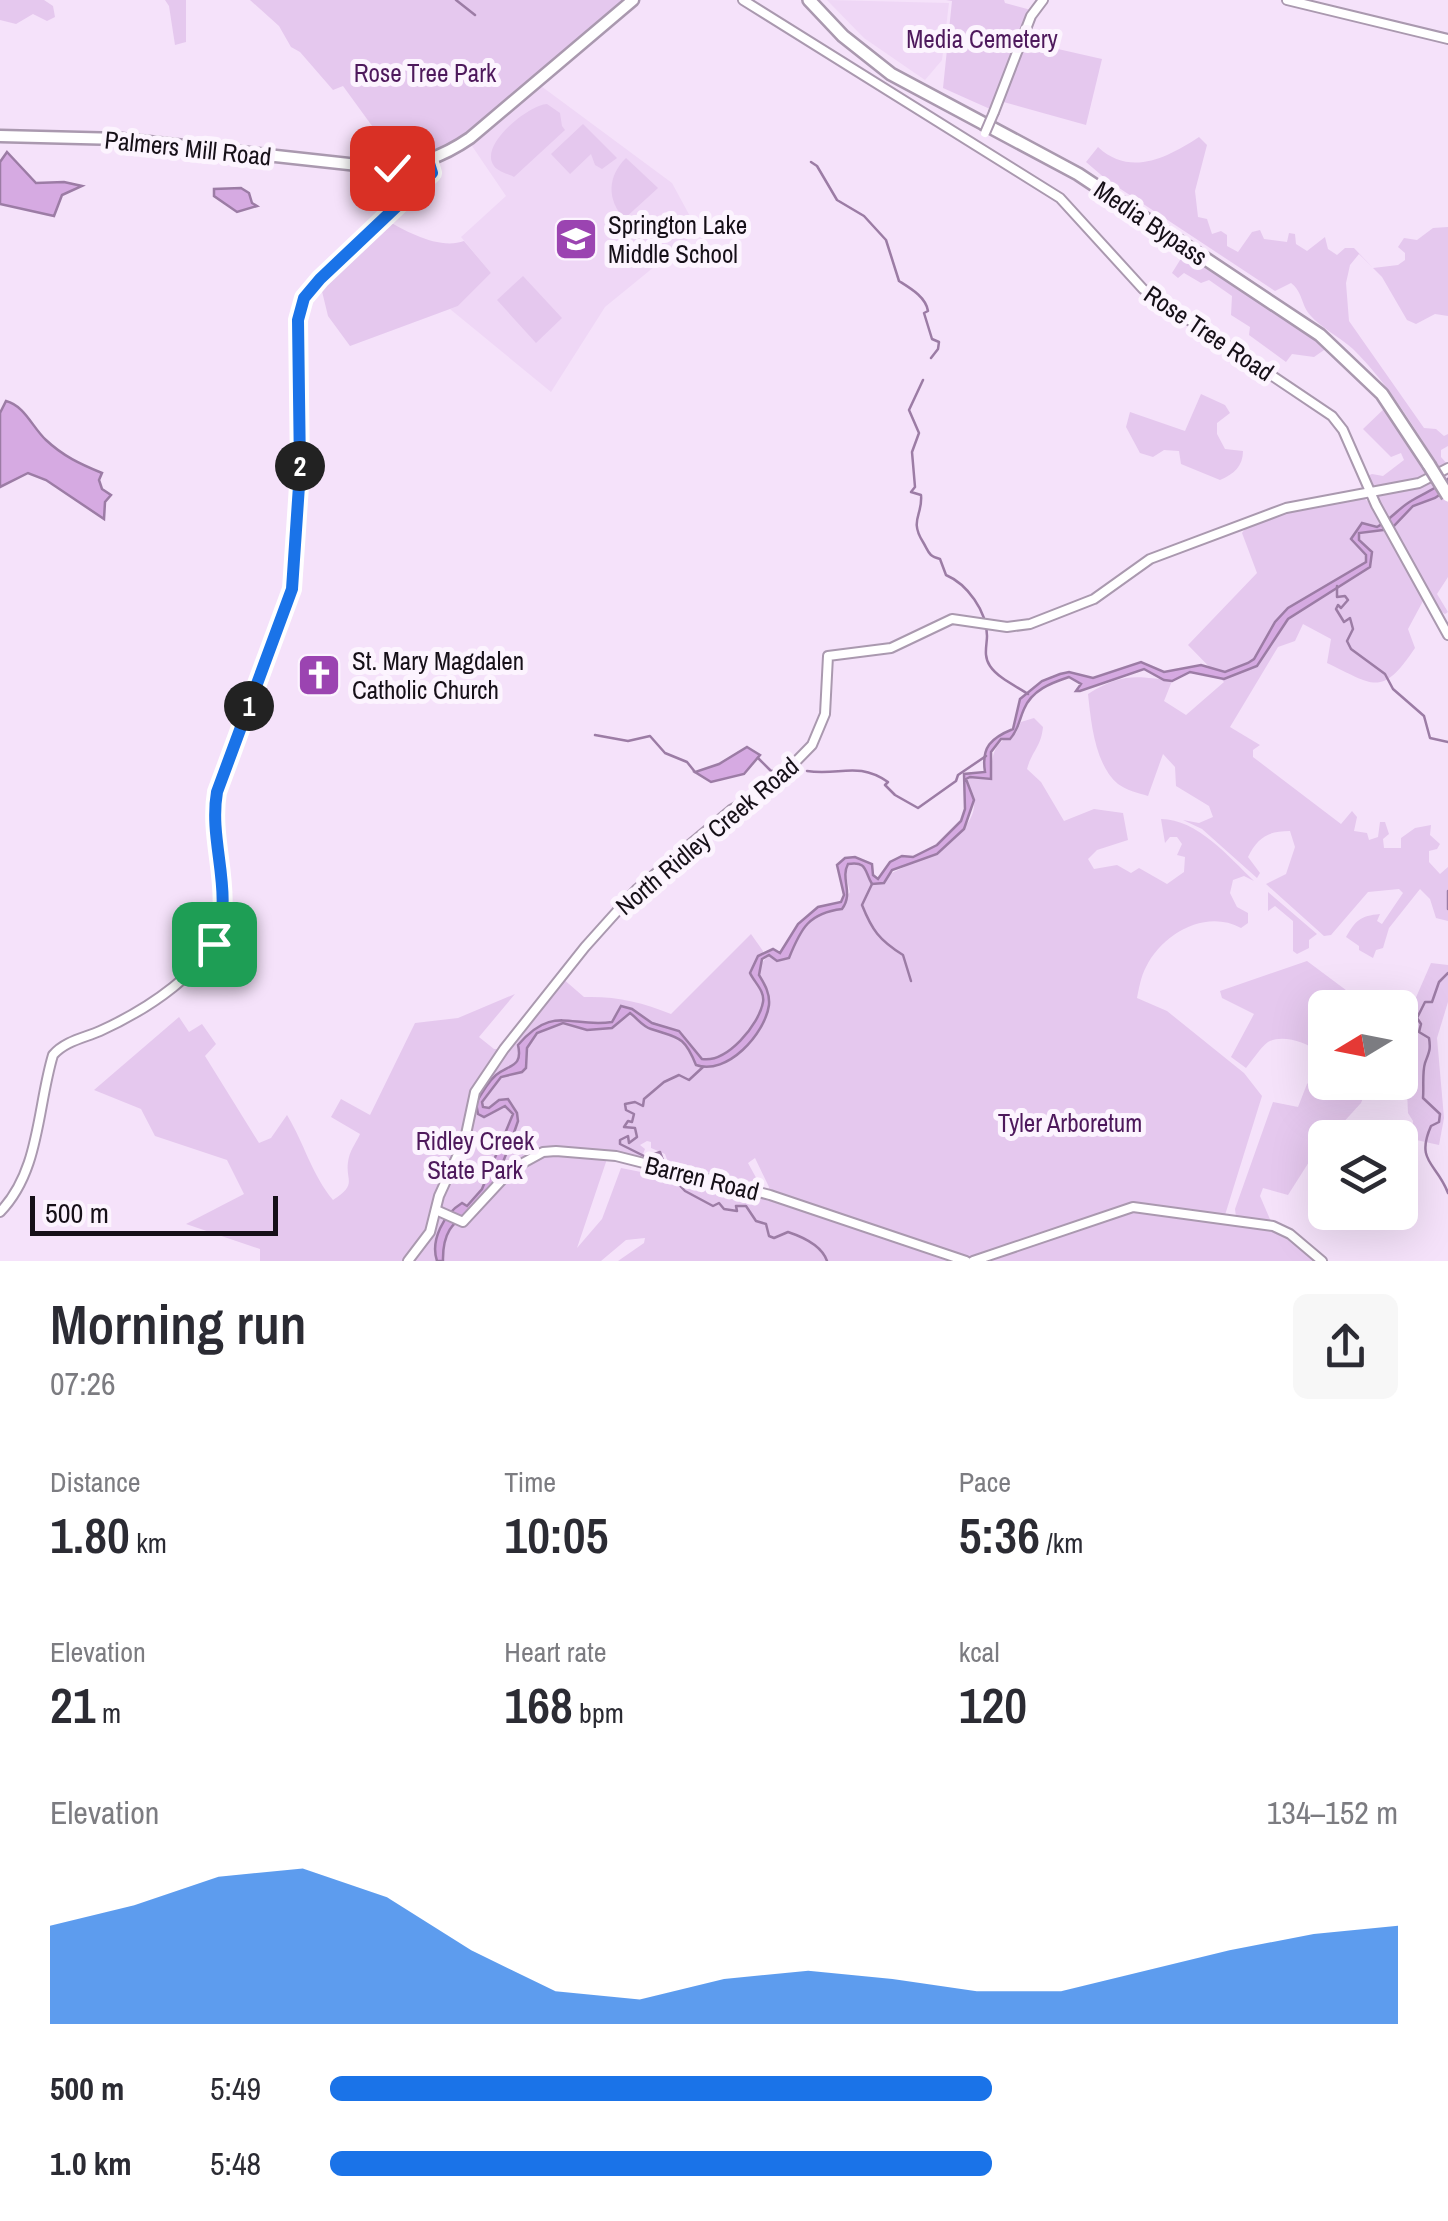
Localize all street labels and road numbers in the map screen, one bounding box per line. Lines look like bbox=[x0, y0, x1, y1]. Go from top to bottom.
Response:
street label: Palmers Mill Road bbox=[103, 122, 273, 174]
street label: Media Bypass bbox=[1088, 173, 1214, 273]
street label: Rose Tree Road bbox=[1138, 277, 1280, 389]
street label: North Ridley Creek Road bbox=[608, 749, 806, 923]
street label: Barren Road bbox=[641, 1147, 763, 1209]

